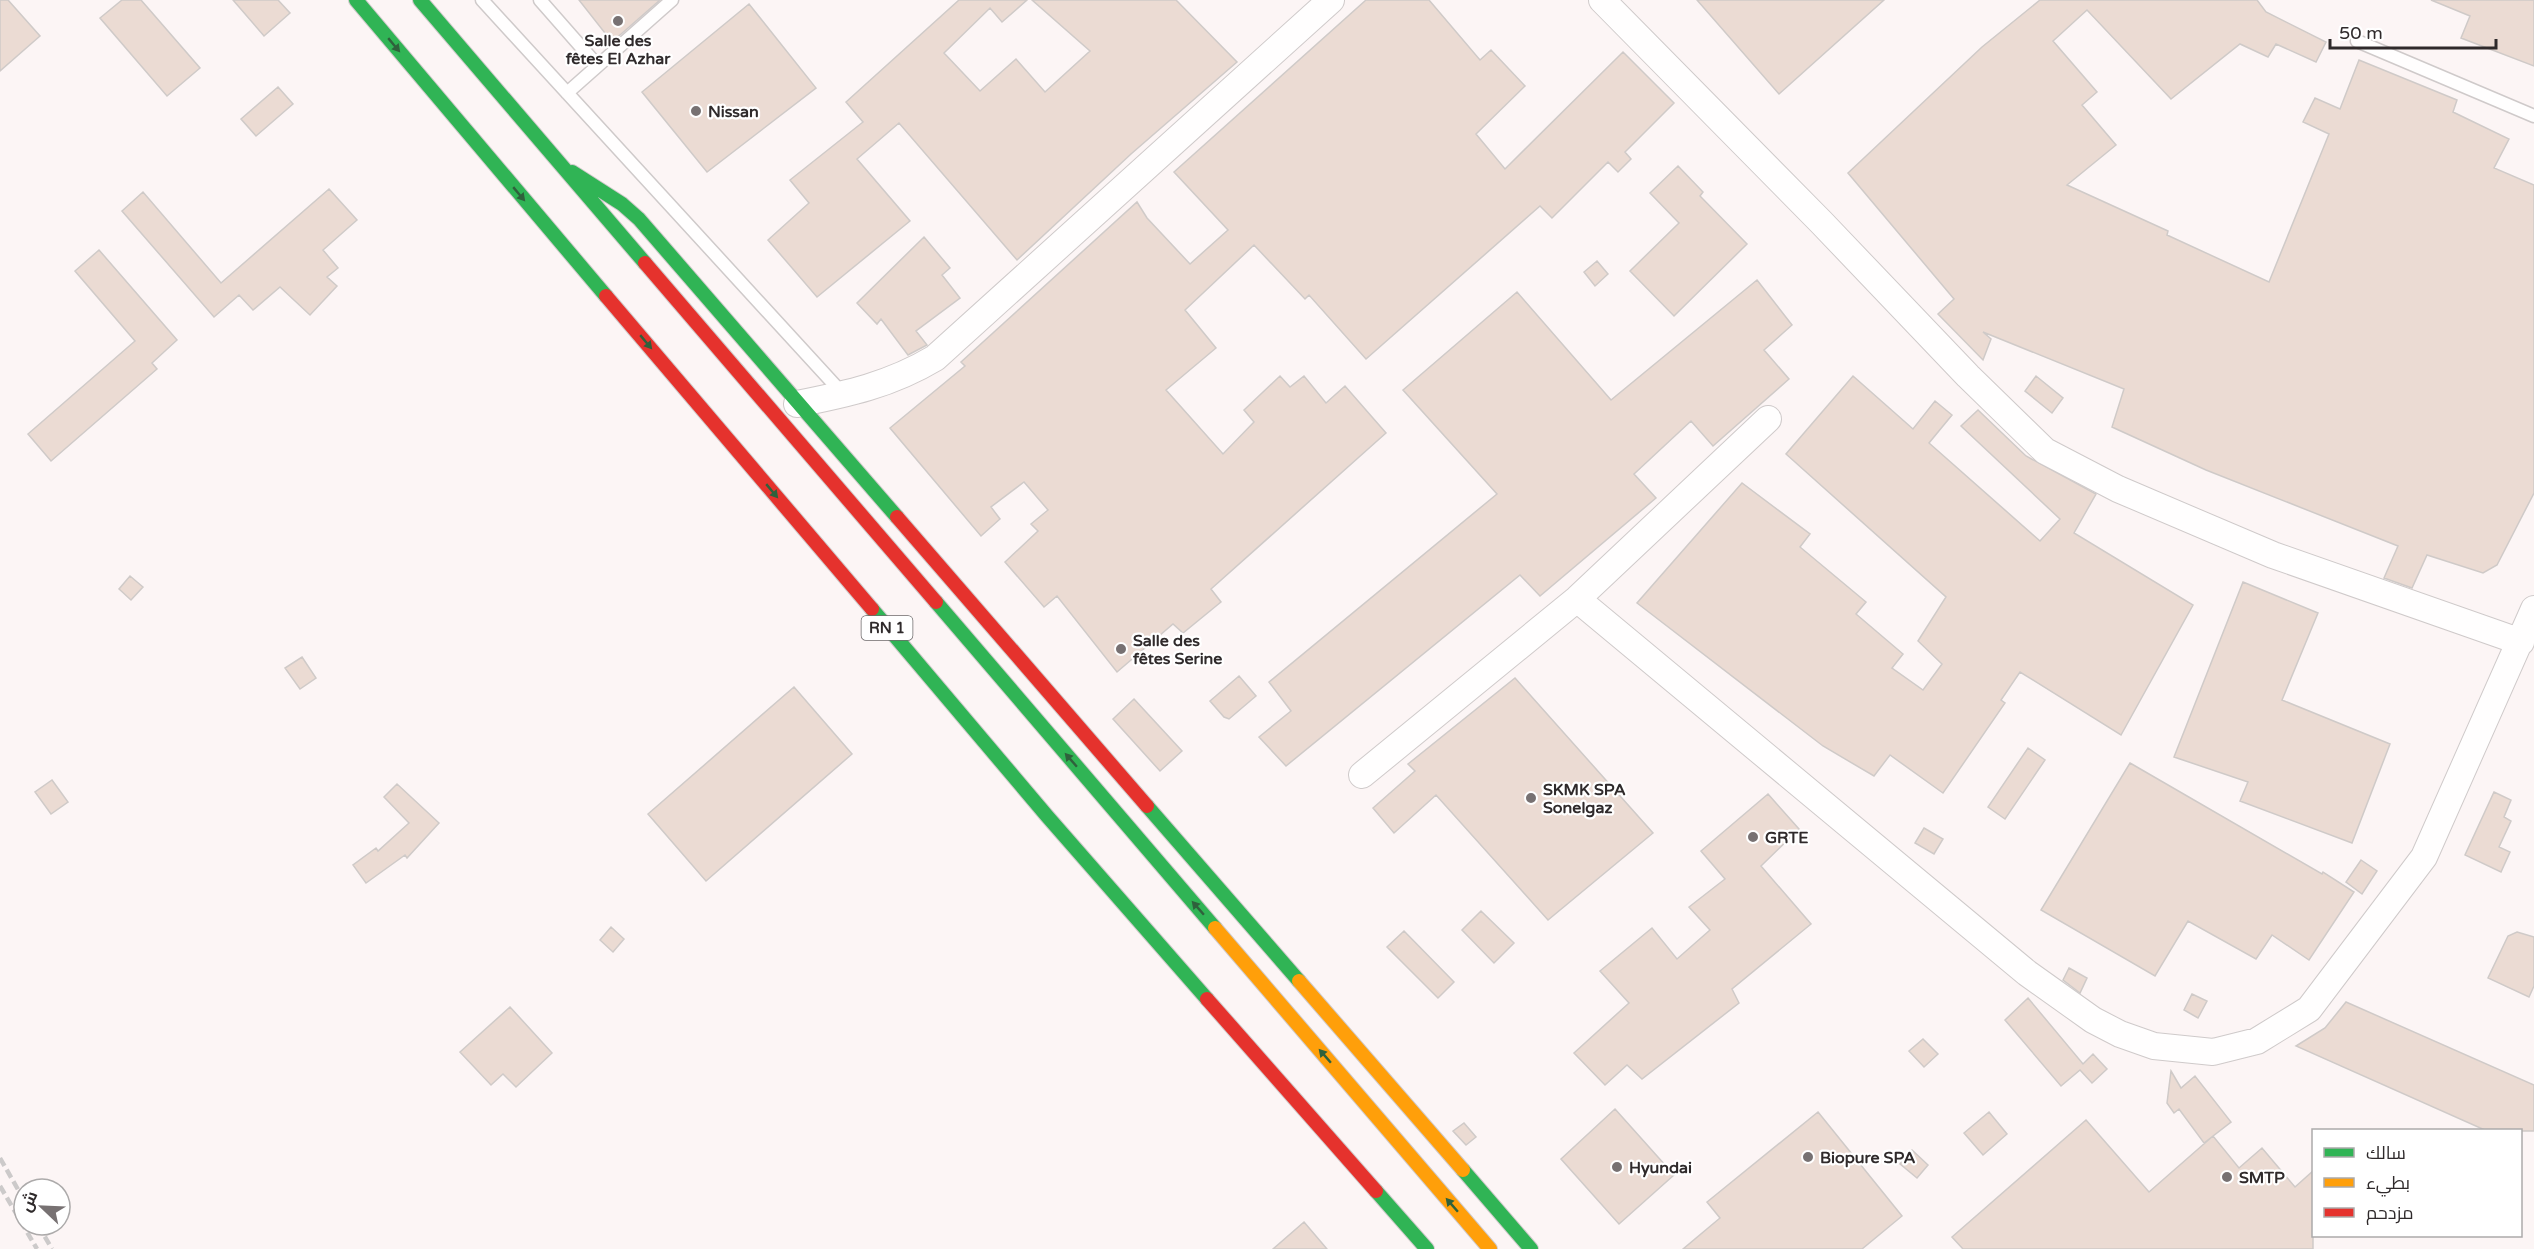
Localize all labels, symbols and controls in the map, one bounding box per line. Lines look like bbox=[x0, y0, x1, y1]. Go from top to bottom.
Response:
scale bar bbox=[2330, 12, 2496, 50]
marker: Salle des fêtes El Azhar bbox=[611, 14, 625, 28]
text: 50 m bbox=[2339, 22, 2383, 44]
place label: Salle des fêtes El Azhar bbox=[565, 31, 671, 69]
one-way arrow bbox=[387, 37, 400, 53]
place label: Nissan bbox=[708, 102, 759, 122]
marker: Nissan bbox=[689, 104, 703, 118]
one-way arrow bbox=[513, 186, 526, 202]
one-way arrow bbox=[639, 334, 652, 350]
one-way arrow bbox=[765, 483, 778, 499]
road number: RN 1 bbox=[862, 616, 912, 640]
place label: Salle des fêtes Serine bbox=[1132, 631, 1222, 669]
marker: Salle des fêtes Serine bbox=[1114, 642, 1128, 656]
one-way arrow bbox=[1065, 753, 1078, 768]
place label: SKMK SPA Sonelgaz bbox=[1543, 780, 1626, 818]
marker: SKMK SPA Sonelgaz bbox=[1524, 791, 1538, 805]
place label: GRTE bbox=[1765, 828, 1808, 848]
marker: GRTE bbox=[1746, 830, 1760, 844]
one-way arrow bbox=[1192, 901, 1205, 916]
one-way arrow bbox=[1319, 1049, 1332, 1064]
legend bbox=[2312, 1129, 2522, 1237]
text: سالك bbox=[2366, 1142, 2406, 1164]
place label: Biopure SPA bbox=[1820, 1148, 1916, 1168]
marker: Biopure SPA bbox=[1801, 1150, 1815, 1164]
place label: Hyundai bbox=[1629, 1158, 1692, 1178]
marker: Hyundai bbox=[1610, 1160, 1624, 1174]
place label: SMTP bbox=[2239, 1168, 2285, 1188]
marker: SMTP bbox=[2220, 1170, 2234, 1184]
text: بطيء bbox=[2366, 1172, 2410, 1197]
north arrow bbox=[12, 1177, 72, 1237]
text: ش bbox=[16, 1188, 42, 1215]
one-way arrow bbox=[1446, 1198, 1459, 1213]
text: مزدحم bbox=[2366, 1202, 2414, 1225]

